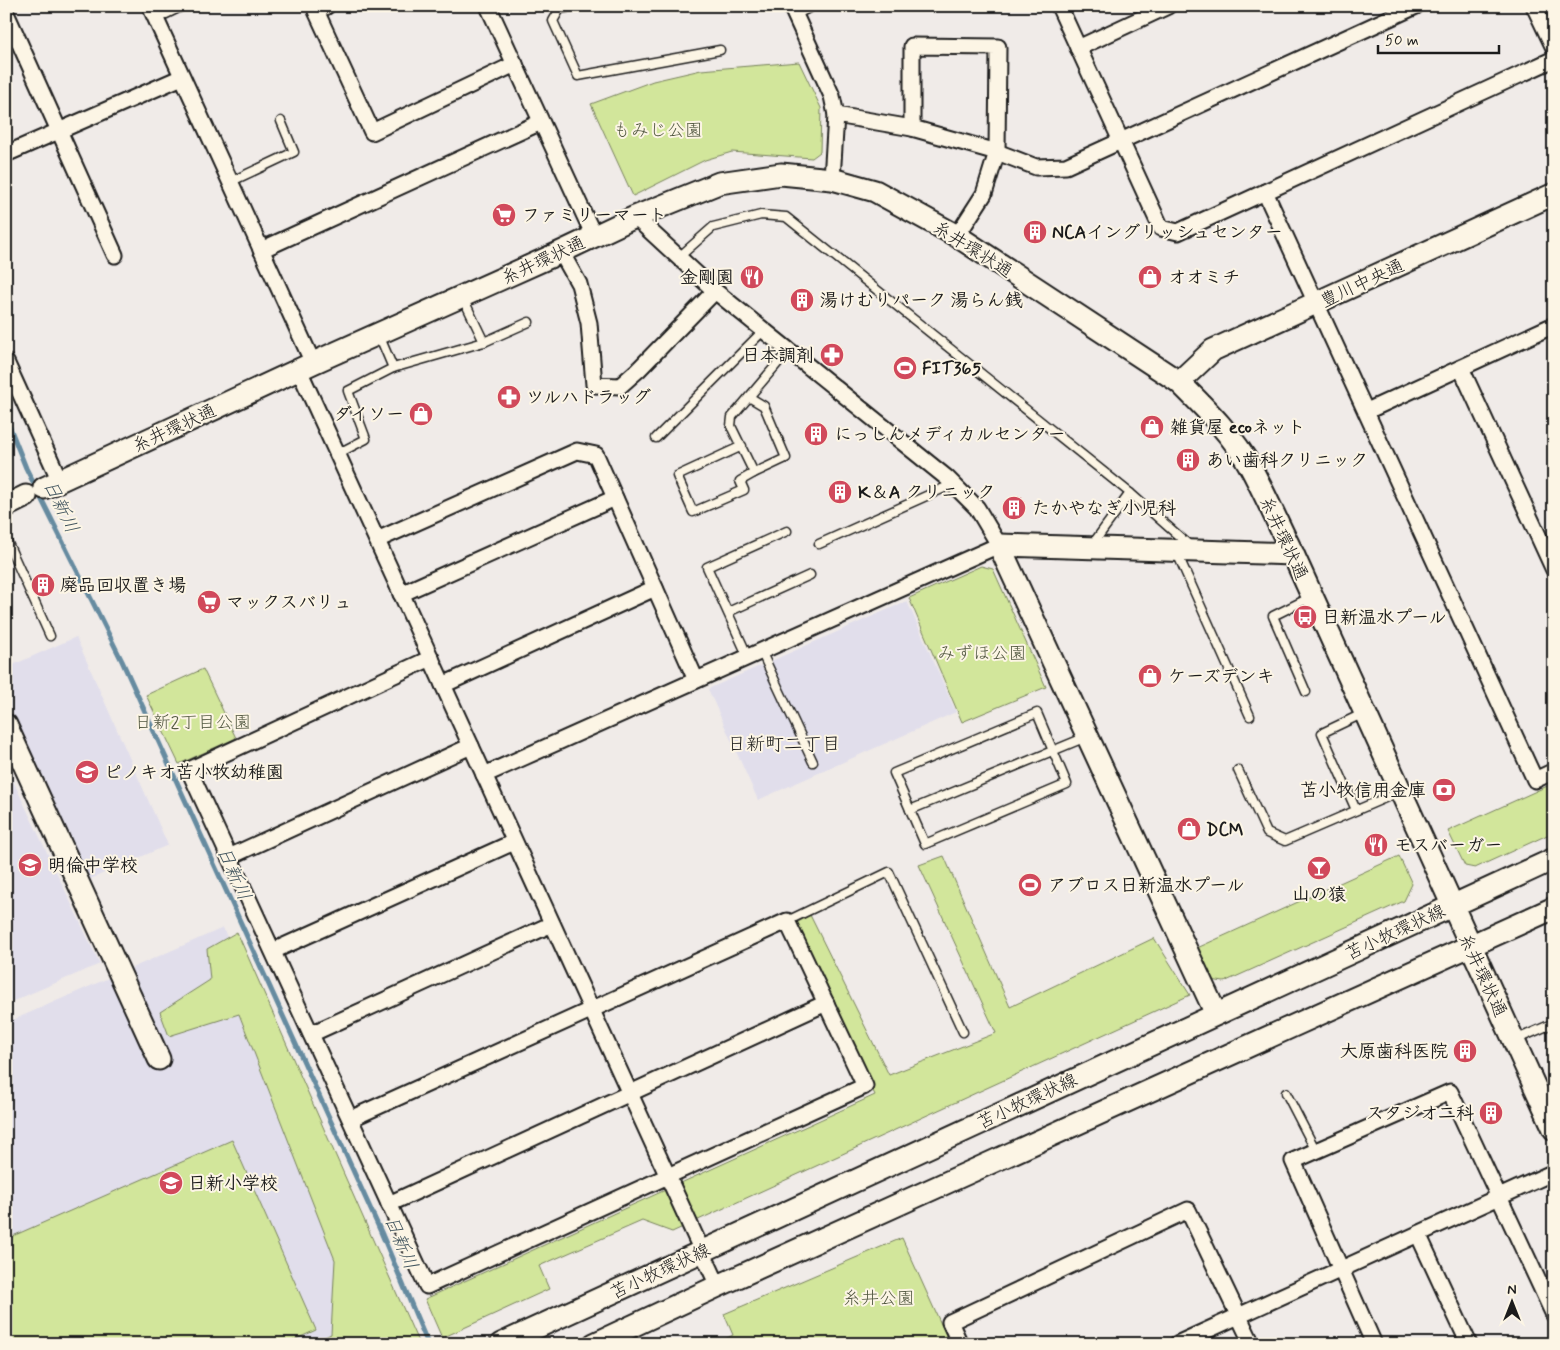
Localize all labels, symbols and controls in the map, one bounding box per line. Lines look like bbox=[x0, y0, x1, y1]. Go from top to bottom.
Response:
scale bar bbox=[1378, 22, 1499, 54]
text: 50 m bbox=[1385, 31, 1419, 51]
park label: もみじ公園 bbox=[613, 119, 703, 143]
supermarket icon: ファミリーマート bbox=[491, 202, 517, 228]
place label: ファミリーマート bbox=[522, 204, 667, 228]
street label: 糸井環状通 bbox=[928, 216, 1017, 284]
building icon: NCAイングリッシュセンター bbox=[1022, 219, 1048, 245]
place label: NCAイングリッシュセンター bbox=[1052, 221, 1283, 245]
street label: 糸井環状通 bbox=[498, 231, 589, 291]
street label: 豊川中央通 bbox=[1317, 254, 1408, 314]
restaurant icon: 金剛園 bbox=[739, 264, 765, 290]
shop icon: オオミチ bbox=[1137, 264, 1163, 290]
place label: 金剛園 bbox=[680, 266, 734, 290]
place label: オオミチ bbox=[1168, 266, 1240, 290]
building icon: 湯けむりパーク 湯らん銭 bbox=[789, 287, 815, 313]
place label: 湯けむりパーク 湯らん銭 bbox=[820, 289, 1023, 313]
pharmacy icon: 日本調剤 bbox=[819, 342, 845, 368]
place label: 日本調剤 bbox=[742, 344, 814, 368]
sports icon: FIT365 bbox=[892, 355, 918, 381]
place label: FIT365 bbox=[922, 357, 981, 381]
pharmacy icon: ツルハドラッグ bbox=[496, 384, 522, 410]
place label: ツルハドラッグ bbox=[526, 386, 651, 410]
street label: 糸井環状通 bbox=[129, 399, 220, 459]
shop icon: ダイソー bbox=[408, 401, 434, 427]
place label: ダイソー bbox=[334, 403, 404, 427]
shop icon: 雑貨屋 ecoネット bbox=[1139, 414, 1165, 440]
place label: 雑貨屋 ecoネット bbox=[1170, 416, 1305, 440]
building icon: にっしんメディカルセンター bbox=[803, 421, 829, 447]
place label: にっしんメディカルセンター bbox=[834, 423, 1065, 447]
building icon: あい歯科クリニック bbox=[1175, 447, 1201, 473]
place label: あい歯科クリニック bbox=[1206, 449, 1368, 473]
water label: 日新川 bbox=[37, 476, 84, 538]
building icon: K＆A クリニック bbox=[827, 479, 853, 505]
place label: K＆A クリニック bbox=[858, 481, 995, 505]
street label: 糸井環状通 bbox=[1253, 493, 1313, 584]
building icon: たかやなぎ小児科 bbox=[1001, 495, 1027, 521]
place label: たかやなぎ小児科 bbox=[1032, 497, 1176, 521]
building icon: 廃品回収置き場 bbox=[30, 572, 56, 598]
place label: 廃品回収置き場 bbox=[60, 574, 186, 598]
supermarket icon: マックスバリュ bbox=[196, 589, 222, 615]
place label: マックスバリュ bbox=[226, 591, 352, 615]
bus stop icon: 日新温水プール bbox=[1292, 604, 1318, 630]
place label: 日新温水プール bbox=[1322, 606, 1446, 630]
park label: みずほ公園 bbox=[937, 642, 1027, 666]
shop icon: ケーズデンキ bbox=[1137, 663, 1163, 689]
place label: ケーズデンキ bbox=[1168, 665, 1275, 689]
park label: 日新2丁目公園 bbox=[135, 711, 251, 735]
district label: 日新町二丁目 bbox=[727, 732, 841, 757]
school or university icon: ピノキオ苫小牧幼稚園 bbox=[74, 759, 100, 785]
place label: ピノキオ苫小牧幼稚園 bbox=[104, 761, 284, 785]
bank icon: 苫小牧信用金庫 bbox=[1431, 777, 1457, 803]
place label: 苫小牧信用金庫 bbox=[1300, 779, 1426, 803]
shop icon: DCM bbox=[1176, 816, 1202, 842]
place label: DCM bbox=[1206, 818, 1244, 842]
restaurant icon: モスバーガー bbox=[1363, 832, 1389, 858]
place label: モスバーガー bbox=[1394, 834, 1502, 858]
water label: 日新川 bbox=[211, 842, 257, 905]
school or university icon: 明倫中学校 bbox=[17, 852, 43, 878]
place label: 明倫中学校 bbox=[48, 854, 138, 878]
bar icon: 山の猿 bbox=[1306, 855, 1332, 881]
sports icon: アブロス日新温水プール bbox=[1017, 872, 1043, 898]
place label: アブロス日新温水プール bbox=[1048, 874, 1244, 898]
place label: 山の猿 bbox=[1292, 883, 1346, 907]
street label: 苫小牧環状線 bbox=[1341, 899, 1449, 967]
street label: 糸井環状通 bbox=[1452, 930, 1512, 1021]
building icon: 大原歯科医院 bbox=[1452, 1038, 1478, 1064]
place label: 大原歯科医院 bbox=[1340, 1040, 1448, 1064]
street label: 苫小牧環状線 bbox=[973, 1068, 1081, 1136]
building icon: スタジオ二科 bbox=[1478, 1100, 1504, 1126]
place label: スタジオ二科 bbox=[1366, 1102, 1474, 1126]
school or university icon: 日新小学校 bbox=[158, 1170, 184, 1196]
place label: 日新小学校 bbox=[188, 1172, 278, 1196]
water label: 日新川 bbox=[378, 1211, 423, 1274]
street label: 苫小牧環状線 bbox=[606, 1238, 714, 1306]
north arrow bbox=[1488, 1278, 1538, 1328]
text: N bbox=[1507, 1281, 1517, 1299]
park label: 糸井公園 bbox=[843, 1287, 915, 1311]

